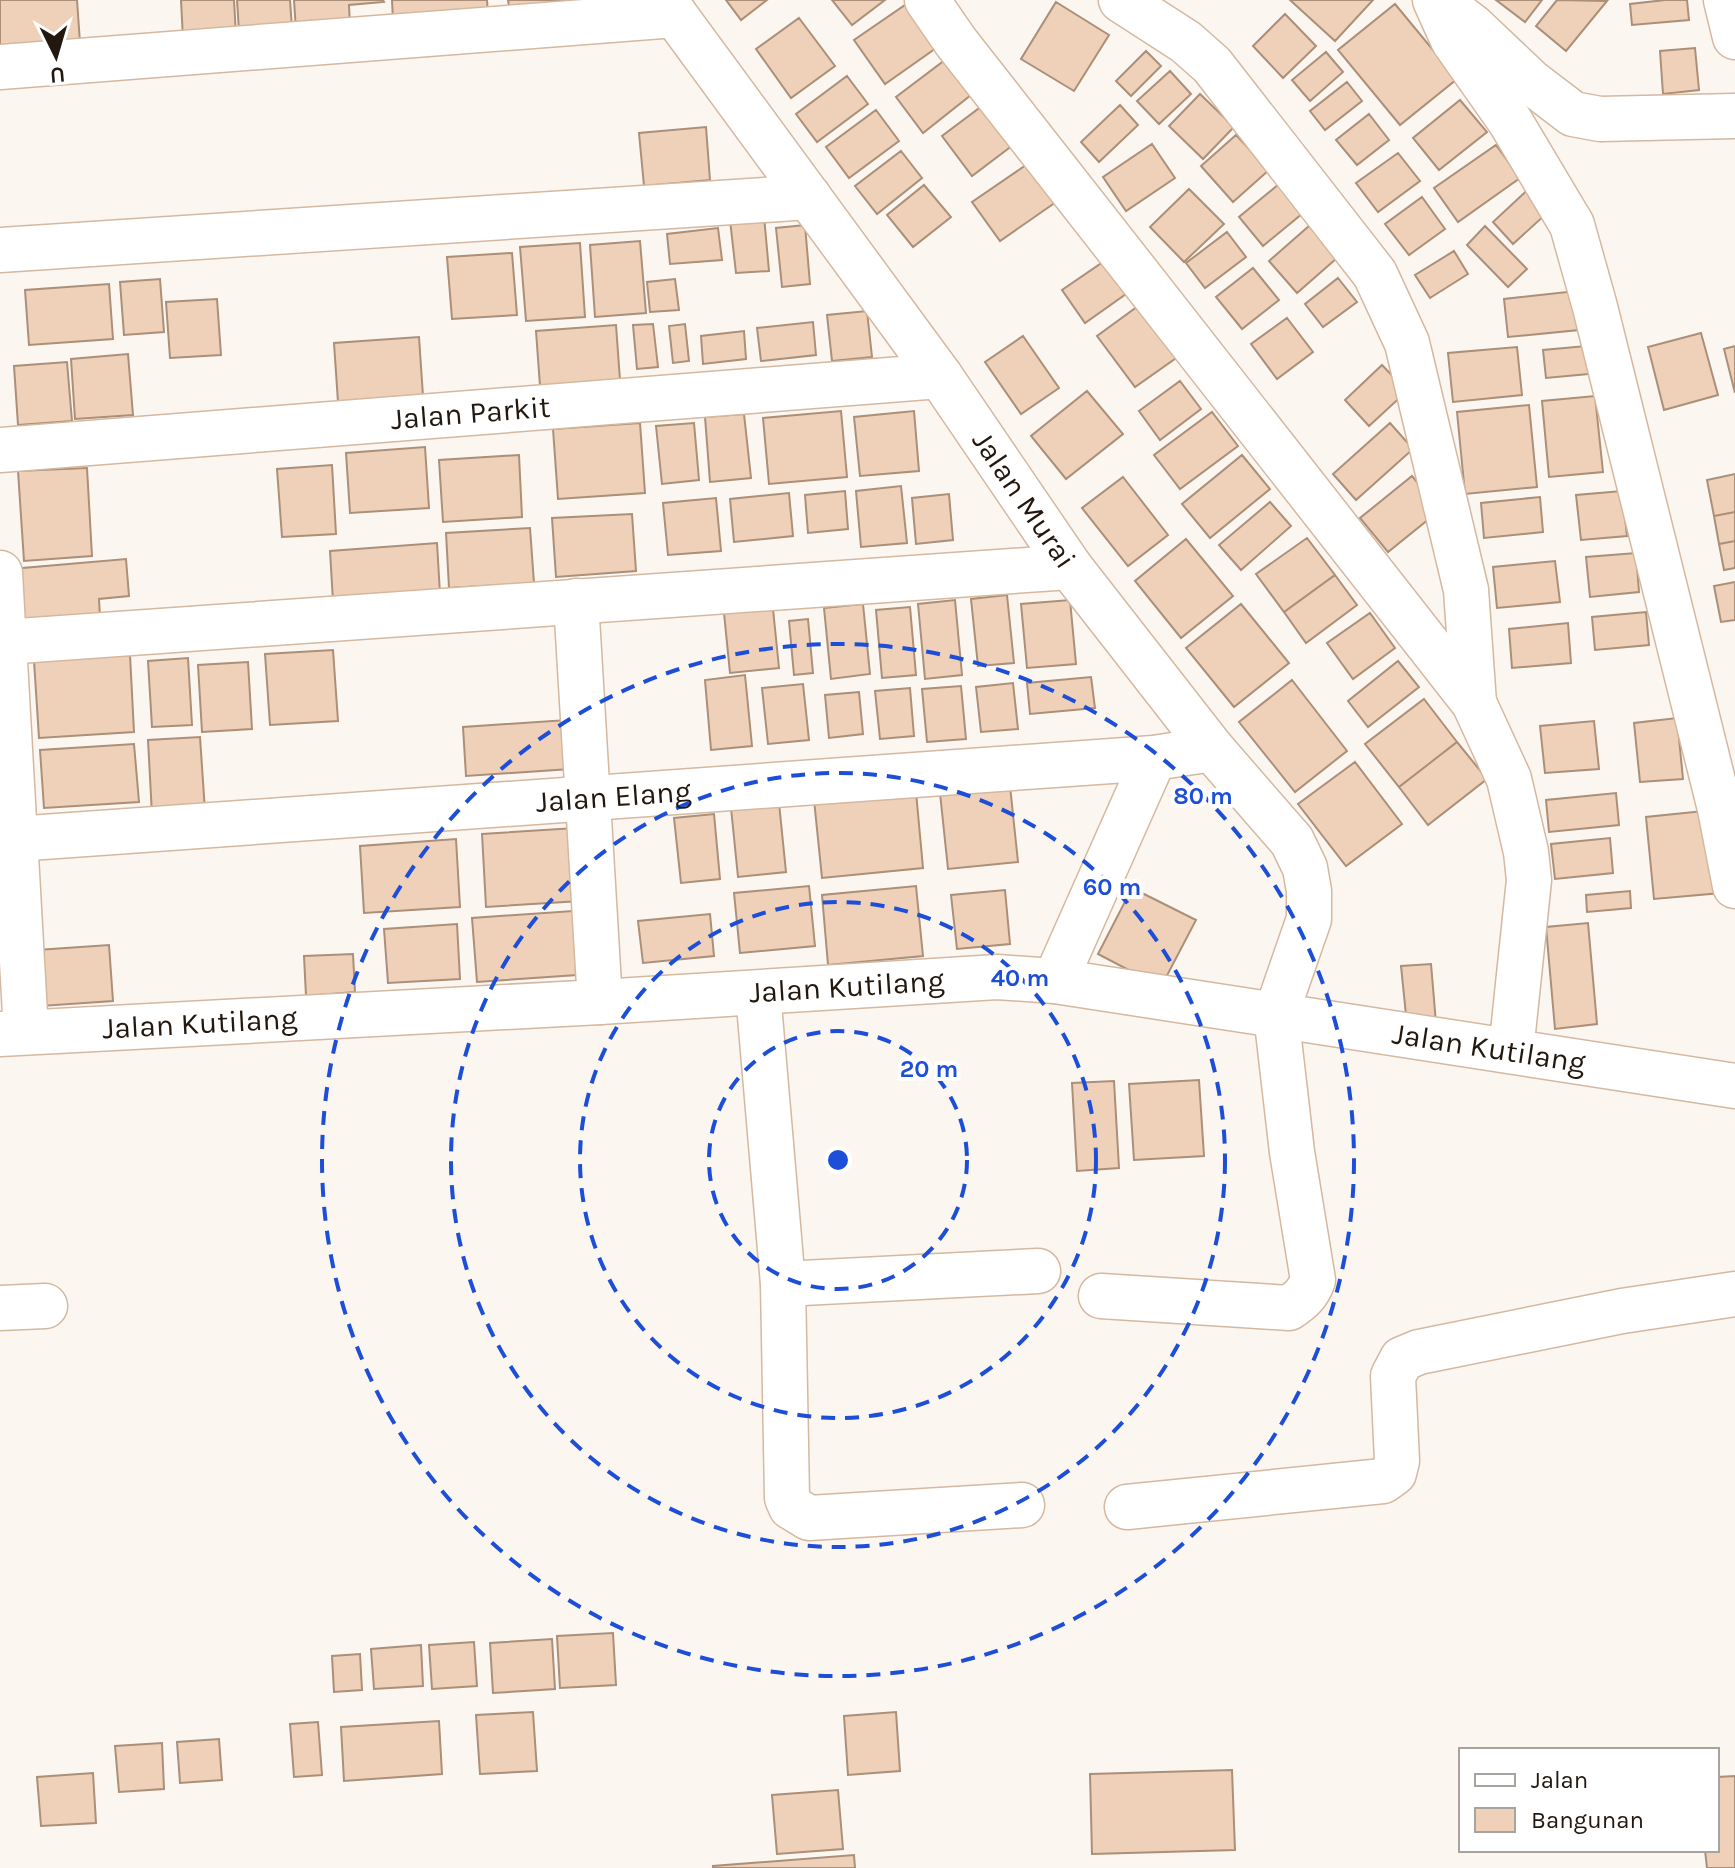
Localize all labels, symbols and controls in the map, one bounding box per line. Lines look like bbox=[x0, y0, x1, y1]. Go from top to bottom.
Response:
north arrow bbox=[16, 16, 96, 96]
text: U bbox=[49, 61, 66, 89]
street label: Jalan Parkit bbox=[389, 389, 552, 437]
street label: Jalan Murai bbox=[965, 424, 1084, 575]
street label: Jalan Elang bbox=[535, 773, 692, 820]
text: 80 m bbox=[1173, 782, 1233, 810]
text: 60 m bbox=[1083, 873, 1141, 901]
street label: Jalan Kutilang bbox=[748, 962, 945, 1011]
text: 40 m bbox=[991, 964, 1049, 992]
street label: Jalan Kutilang bbox=[101, 1000, 298, 1047]
street label: Jalan Kutilang bbox=[1390, 1015, 1588, 1081]
text: 20 m bbox=[900, 1055, 958, 1083]
centre of rings bbox=[824, 1146, 852, 1174]
legend bbox=[1459, 1748, 1719, 1852]
text: Jalan bbox=[1531, 1766, 1588, 1794]
text: Bangunan bbox=[1531, 1806, 1644, 1834]

